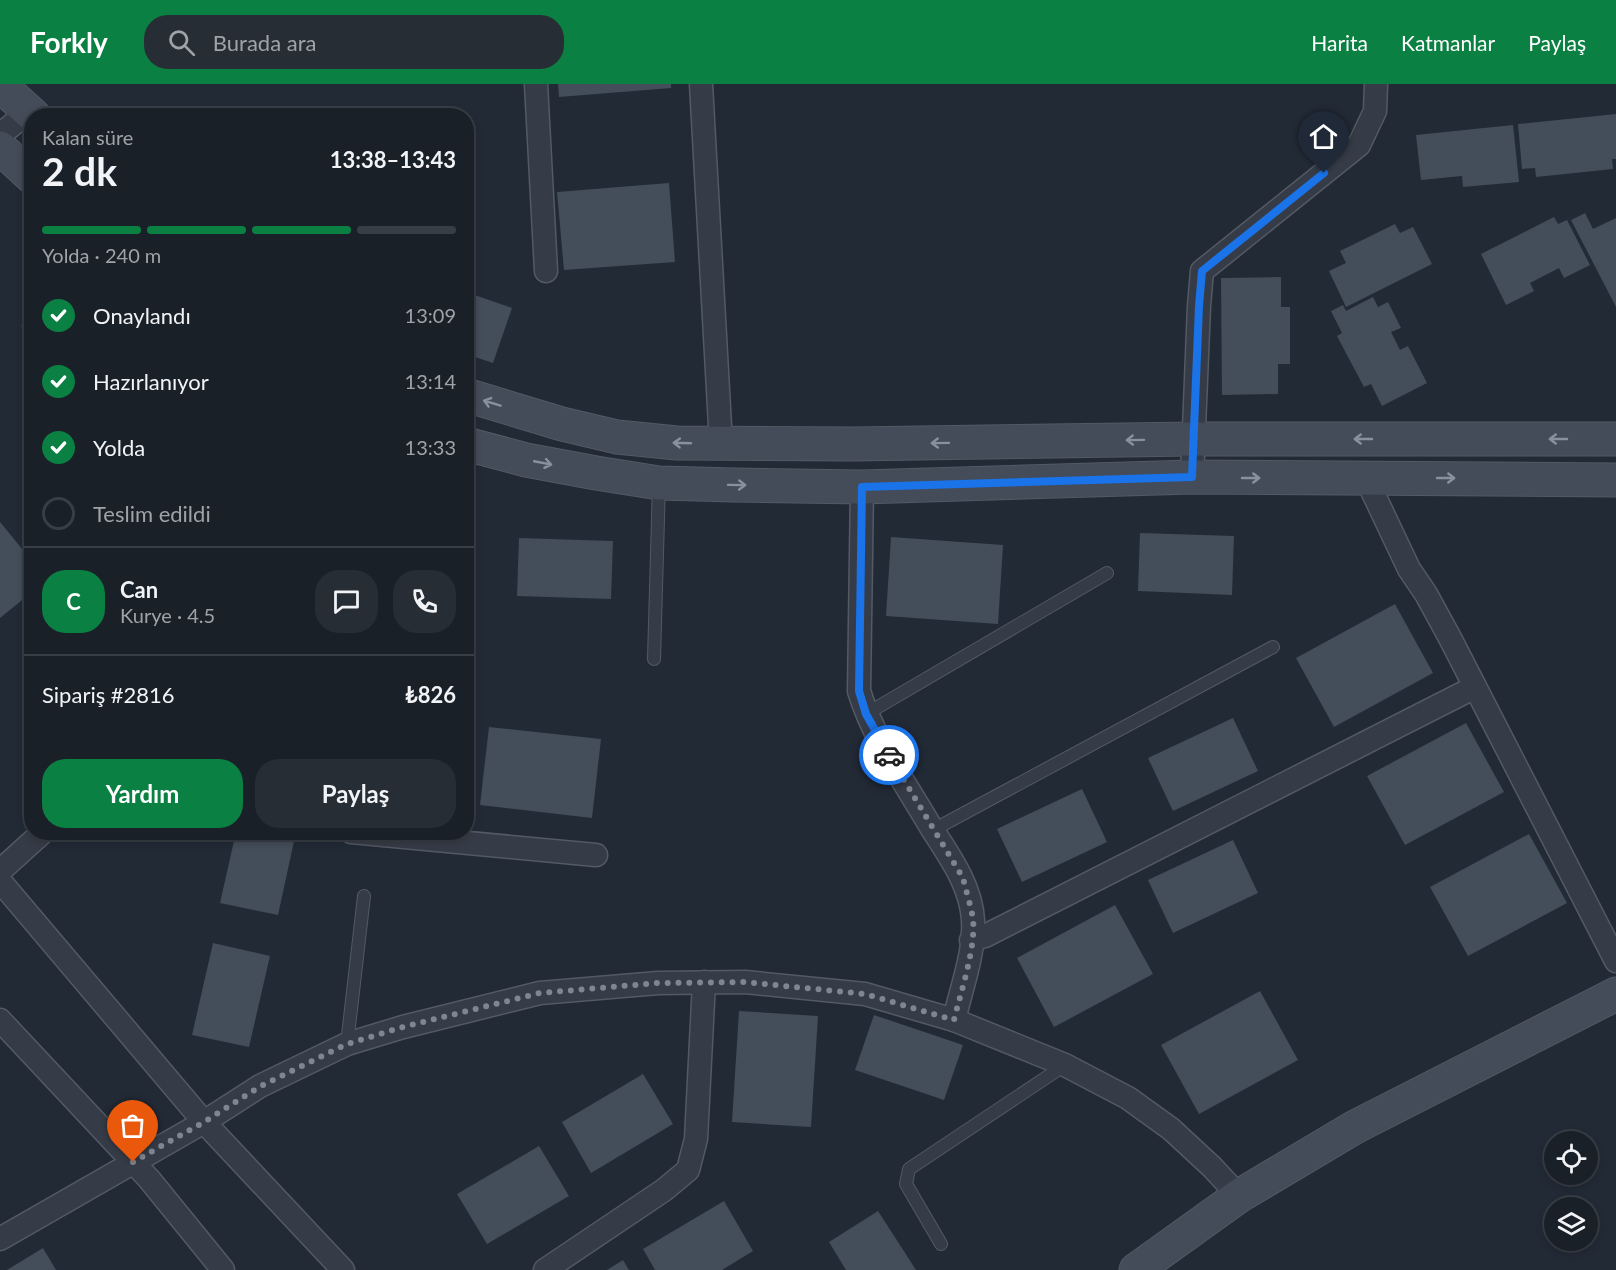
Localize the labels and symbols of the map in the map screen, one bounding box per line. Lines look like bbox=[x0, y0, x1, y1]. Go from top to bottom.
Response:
pin bbox=[1298, 111, 1349, 173]
one-way arrow bbox=[483, 397, 502, 408]
one-way arrow bbox=[1353, 433, 1373, 445]
one-way arrow bbox=[1548, 433, 1568, 445]
one-way arrow bbox=[1126, 434, 1146, 446]
one-way arrow bbox=[931, 437, 951, 449]
one-way arrow bbox=[673, 438, 693, 449]
one-way arrow bbox=[533, 458, 553, 469]
one-way arrow bbox=[1240, 472, 1260, 484]
one-way arrow bbox=[1435, 473, 1455, 484]
one-way arrow bbox=[726, 480, 746, 491]
courier bbox=[859, 725, 919, 785]
pin bbox=[107, 1100, 158, 1162]

